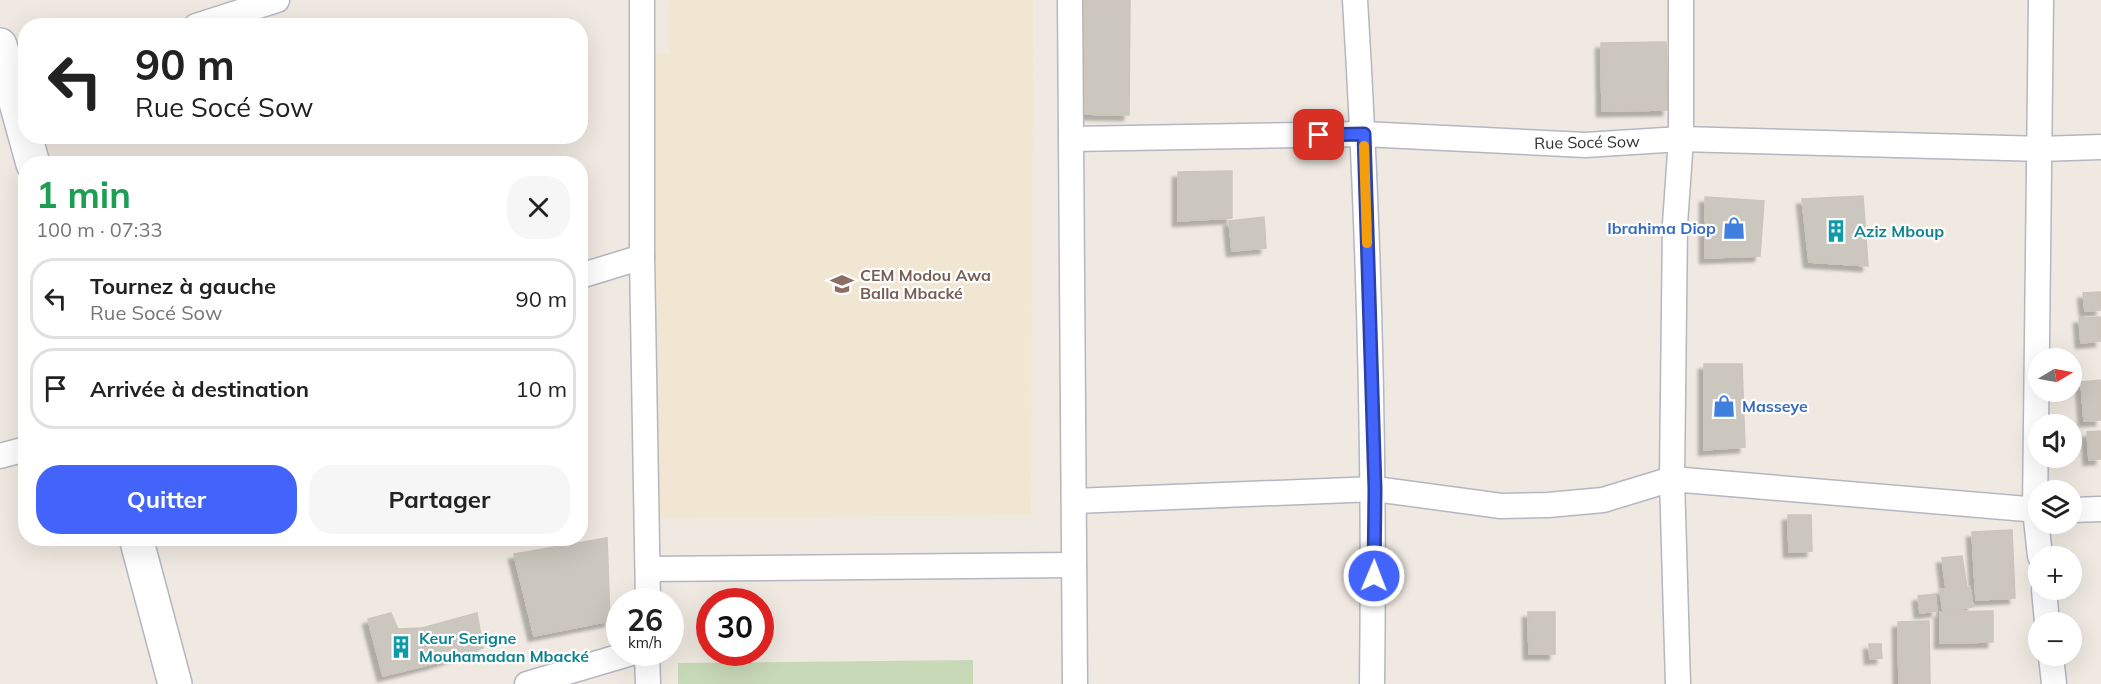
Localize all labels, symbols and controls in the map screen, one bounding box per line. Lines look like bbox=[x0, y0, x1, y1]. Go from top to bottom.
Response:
text: 90 m bbox=[135, 38, 235, 91]
icon: left bbox=[36, 42, 114, 120]
text: Rue Socé Sow bbox=[135, 90, 314, 124]
pin bbox=[1293, 109, 1344, 160]
icon: arrive bbox=[1302, 118, 1335, 151]
street label: Rue Socé Sow bbox=[1534, 131, 1640, 153]
text: 1 min bbox=[36, 172, 131, 217]
button: close bbox=[507, 176, 570, 239]
shop icon: Ibrahima Diop bbox=[1721, 215, 1747, 241]
text: 100 m · 07:33 bbox=[36, 217, 162, 242]
place label: Ibrahima Diop bbox=[1607, 218, 1716, 238]
building icon: Aziz Mboup bbox=[1823, 218, 1849, 244]
place label: Aziz Mboup bbox=[1854, 221, 1944, 241]
place label: CEM Modou Awa Balla Mbacké bbox=[860, 265, 991, 303]
school or university icon: CEM Modou Awa Balla Mbacké bbox=[829, 271, 855, 297]
text: Tournez à gauche bbox=[90, 272, 276, 300]
icon: left bbox=[39, 282, 72, 315]
text: 90 m bbox=[516, 285, 567, 313]
text: Rue Socé Sow bbox=[90, 300, 222, 325]
north arrow bbox=[2028, 348, 2082, 402]
map controls bbox=[2028, 348, 2082, 666]
icon: arrive bbox=[39, 372, 72, 405]
text: Arrivée à destination bbox=[90, 375, 309, 403]
text: 10 m bbox=[516, 375, 567, 403]
shop icon: Masseye bbox=[1711, 393, 1737, 419]
place label: Masseye bbox=[1742, 396, 1808, 416]
button: sound bbox=[2028, 414, 2082, 468]
button: Quitter bbox=[36, 465, 297, 534]
button: Partager bbox=[309, 465, 570, 534]
button: layers bbox=[2028, 480, 2082, 534]
position arrow bbox=[1342, 544, 1406, 608]
button: + bbox=[2028, 546, 2082, 600]
speed limit sign: 30 bbox=[696, 588, 774, 666]
text: 26 bbox=[627, 601, 663, 639]
button: − bbox=[2028, 612, 2082, 666]
place label: Keur Serigne Mouhamadan Mbacké bbox=[419, 628, 589, 666]
text: km/h bbox=[628, 633, 662, 652]
building icon: Keur Serigne Mouhamadan Mbacké bbox=[388, 634, 414, 660]

